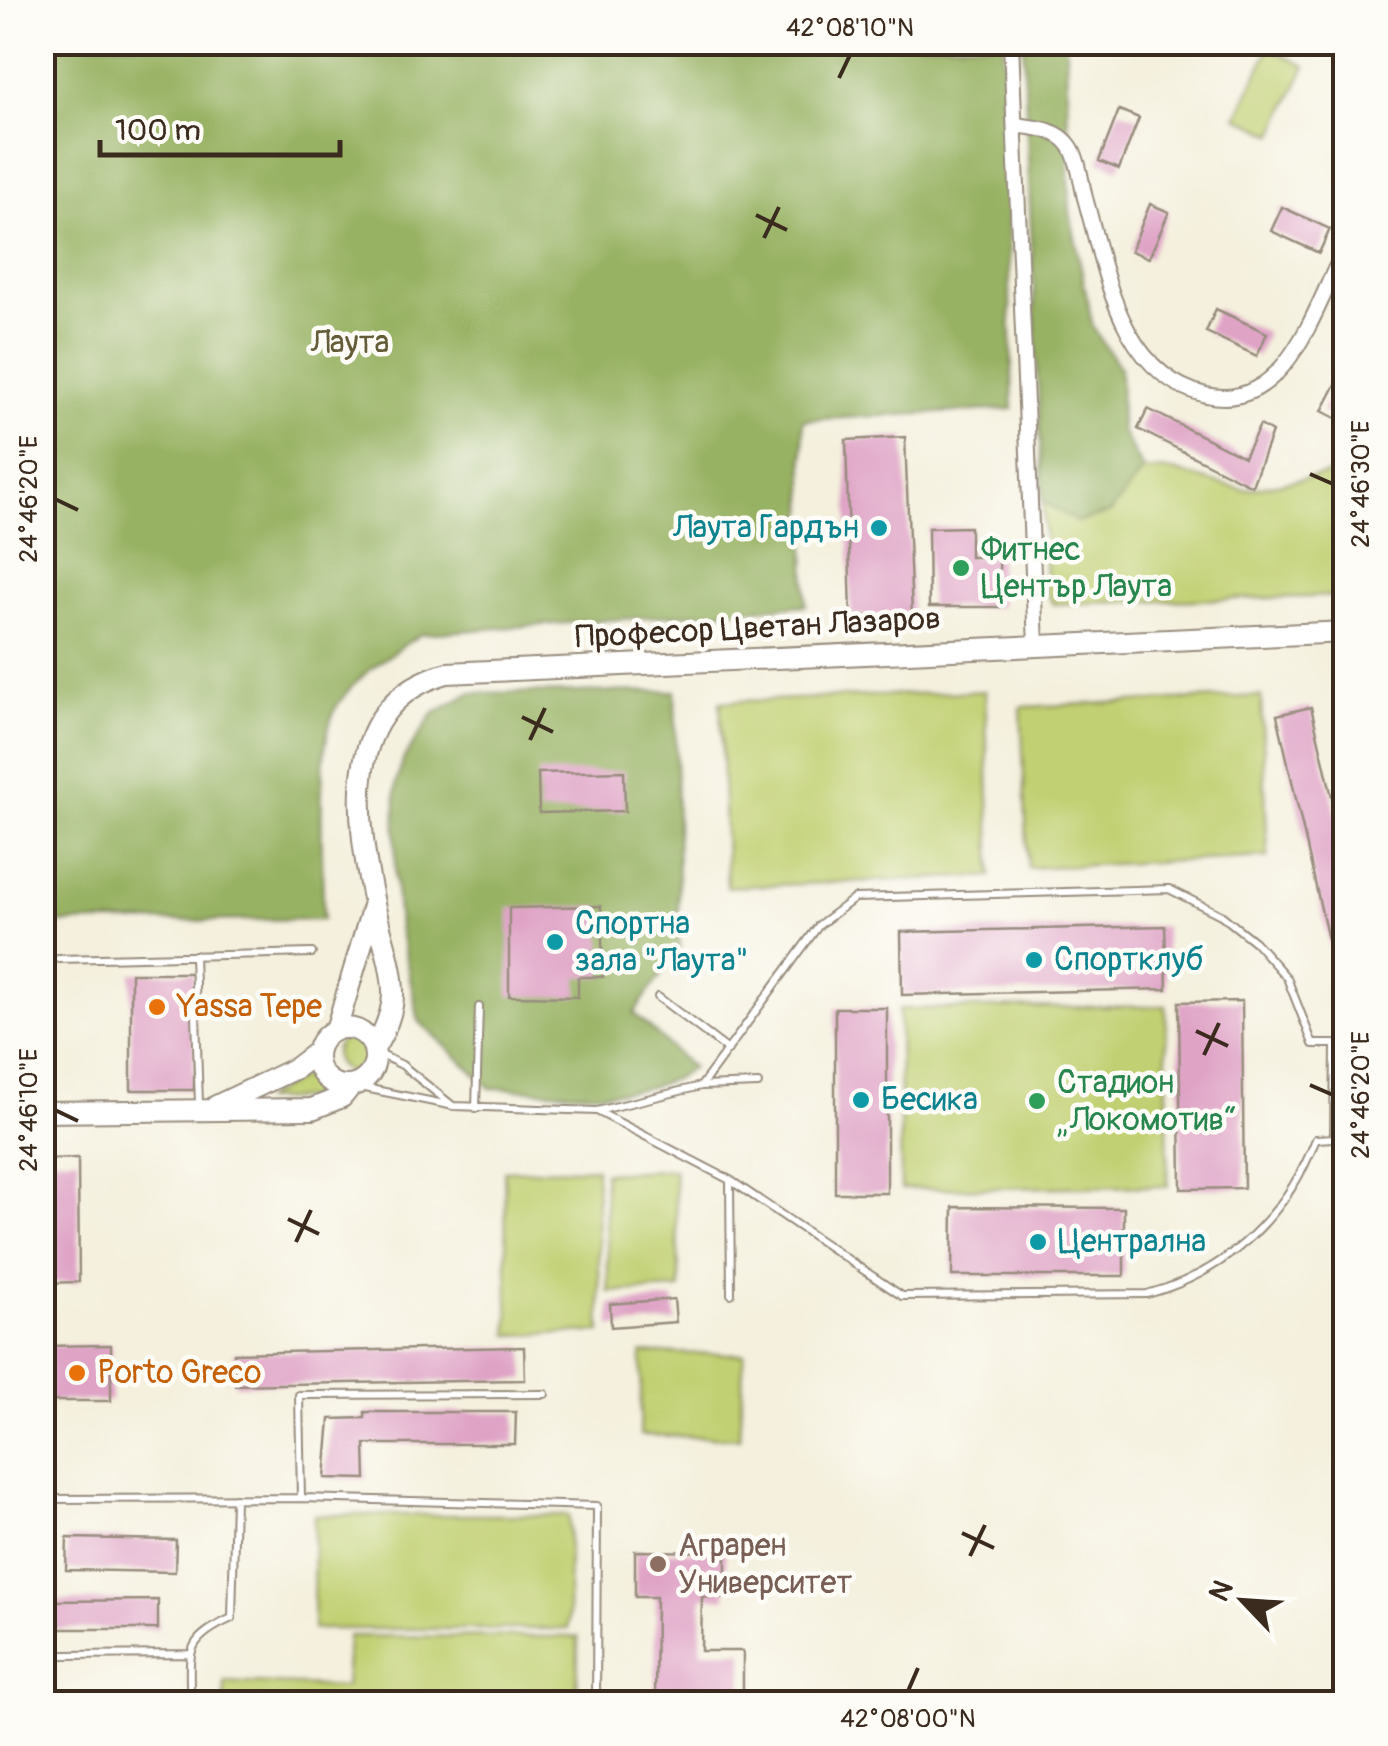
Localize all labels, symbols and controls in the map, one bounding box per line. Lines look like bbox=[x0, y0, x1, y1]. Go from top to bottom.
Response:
text: 42°08'10"N bbox=[786, 13, 914, 44]
scale bar bbox=[100, 95, 340, 157]
text: 100 m bbox=[115, 112, 201, 149]
park label: Лаута bbox=[310, 323, 389, 363]
text: 24°46'30"E bbox=[1346, 420, 1377, 548]
text: 24°46'20"E bbox=[14, 435, 45, 563]
place label: Лаута Гардън bbox=[672, 508, 859, 548]
marker: Лаута Гардън bbox=[868, 517, 890, 539]
place label: Фитнес Център Лаута bbox=[981, 530, 1172, 607]
marker: Фитнес Център Лаута bbox=[950, 557, 972, 579]
street label: Професор Цветан Лазаров bbox=[574, 598, 942, 658]
place label: Спортна зала "Лаута" bbox=[575, 904, 749, 981]
marker: Спортна зала "Лаута" bbox=[544, 931, 566, 953]
place label: Спортклуб bbox=[1054, 940, 1204, 980]
marker: Спортклуб bbox=[1023, 949, 1045, 971]
place label: Yassa Tepe bbox=[176, 987, 322, 1027]
marker: Yassa Tepe bbox=[146, 996, 168, 1018]
text: 24°46'20"E bbox=[1346, 1031, 1377, 1159]
text: 24°46'10"E bbox=[14, 1048, 45, 1172]
place label: Стадион „Локомотив“ bbox=[1057, 1063, 1237, 1140]
place label: Бесика bbox=[881, 1080, 978, 1120]
marker: Бесика bbox=[850, 1089, 872, 1111]
marker: Стадион „Локомотив“ bbox=[1026, 1090, 1048, 1112]
place label: Централна bbox=[1058, 1222, 1206, 1262]
marker: Централна bbox=[1027, 1231, 1049, 1253]
place label: Porto Greco bbox=[97, 1353, 262, 1393]
marker: Porto Greco bbox=[66, 1362, 88, 1384]
place label: Аграрен Университет bbox=[678, 1526, 852, 1603]
north arrow bbox=[1193, 1551, 1293, 1651]
marker: Аграрен Университет bbox=[647, 1553, 669, 1575]
text: N bbox=[1202, 1575, 1242, 1607]
text: 42°08'00"N bbox=[840, 1704, 976, 1735]

